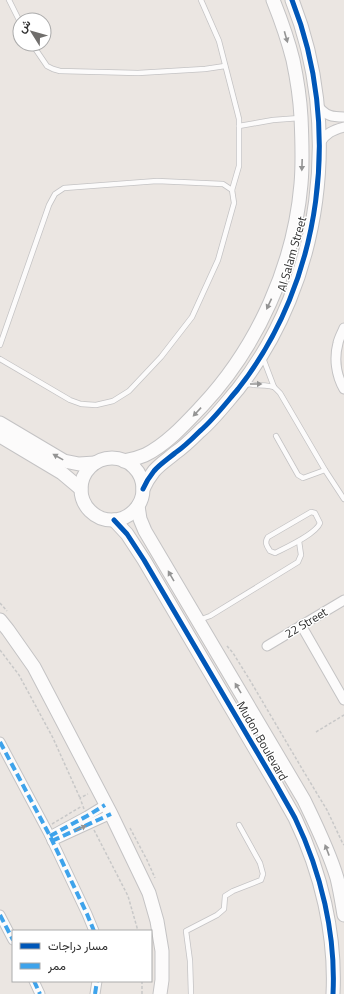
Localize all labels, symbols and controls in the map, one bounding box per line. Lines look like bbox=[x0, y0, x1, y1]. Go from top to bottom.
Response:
north arrow bbox=[12, 12, 52, 52]
text: ش bbox=[14, 16, 34, 36]
one-way arrow bbox=[283, 31, 289, 43]
one-way arrow bbox=[299, 159, 305, 172]
street label: Al Salam Street bbox=[272, 213, 312, 294]
one-way arrow bbox=[266, 299, 272, 310]
one-way arrow bbox=[250, 381, 263, 387]
one-way arrow bbox=[193, 407, 202, 416]
one-way arrow bbox=[52, 454, 64, 461]
one-way arrow bbox=[168, 570, 175, 582]
street label: 22 Street bbox=[281, 602, 331, 643]
one-way arrow bbox=[234, 682, 241, 694]
street label: Mudon Boulevard bbox=[232, 697, 293, 784]
one-way arrow bbox=[76, 825, 87, 831]
one-way arrow bbox=[323, 844, 329, 856]
legend bbox=[12, 930, 152, 982]
text: مسار دراجات bbox=[48, 936, 108, 955]
text: ممر bbox=[47, 956, 66, 975]

